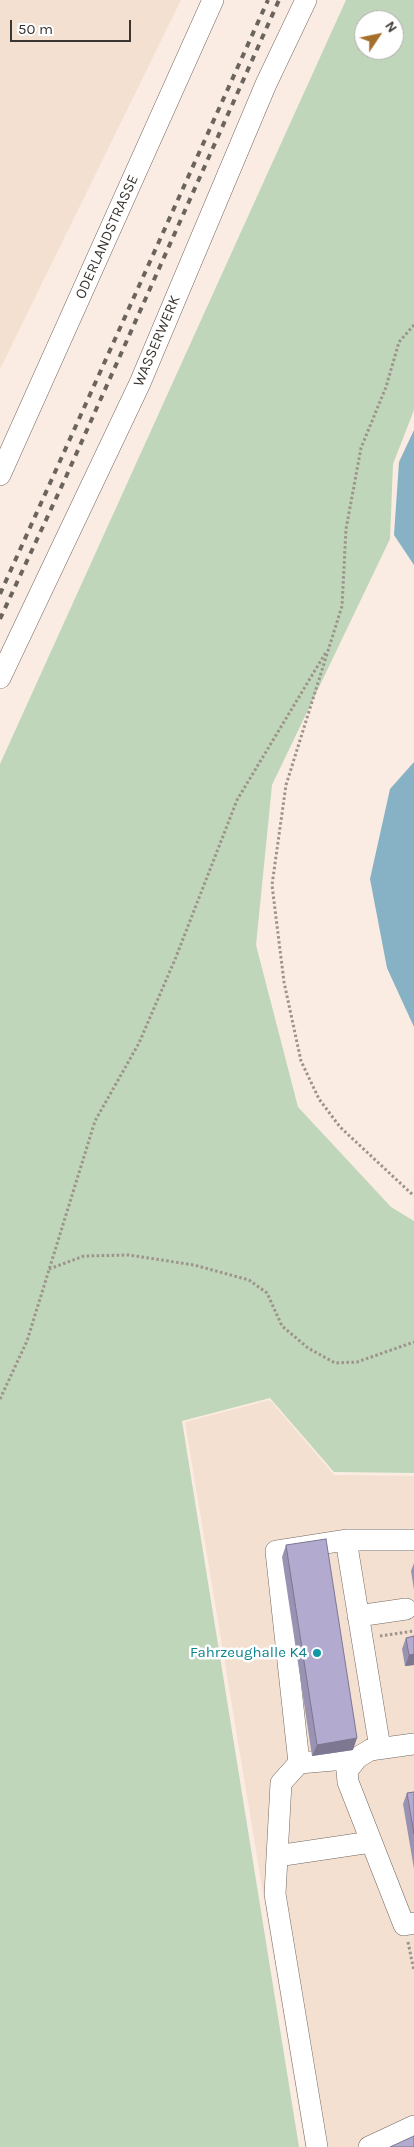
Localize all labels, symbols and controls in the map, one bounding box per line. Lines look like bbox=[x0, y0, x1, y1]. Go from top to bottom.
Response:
scale bar bbox=[12, 10, 134, 42]
north arrow bbox=[354, 10, 404, 60]
text: N bbox=[381, 18, 401, 36]
text: 50 m bbox=[18, 20, 53, 38]
street label: ODERLANDSTRASSE bbox=[72, 172, 142, 302]
street label: WASSERWERK bbox=[130, 293, 184, 389]
place label: Fahrzeughalle K4 bbox=[190, 1644, 307, 1662]
marker: Fahrzeughalle K4 bbox=[311, 1647, 323, 1659]

